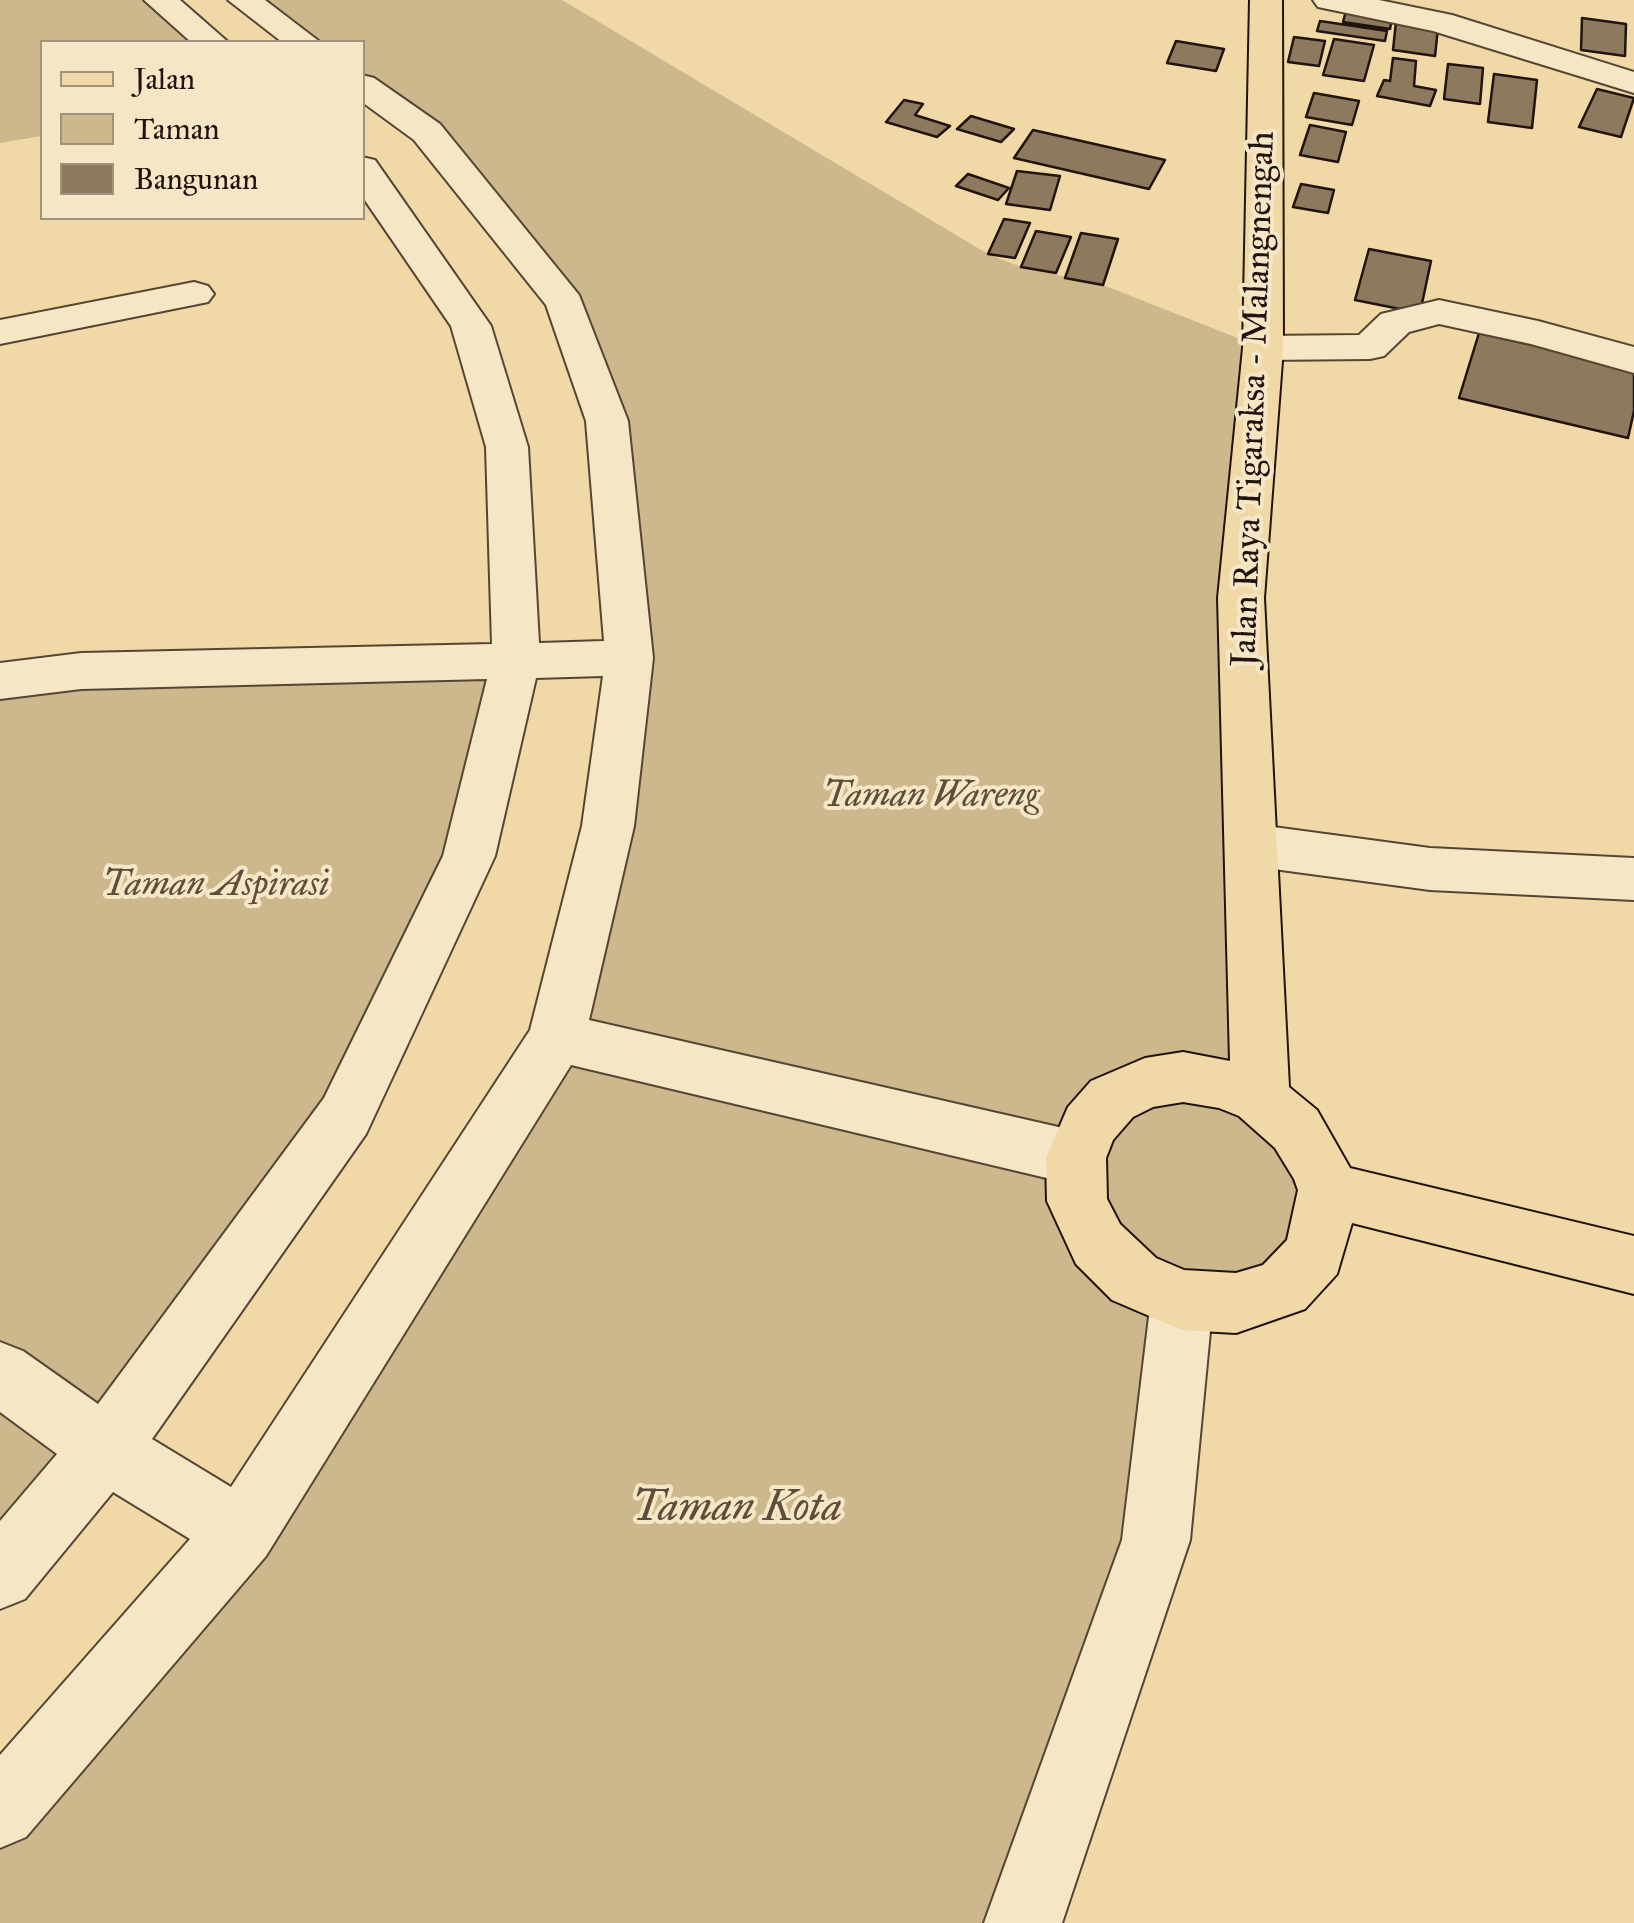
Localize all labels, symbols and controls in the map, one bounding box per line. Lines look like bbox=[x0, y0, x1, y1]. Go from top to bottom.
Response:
legend bbox=[40, 40, 365, 220]
text: Jalan bbox=[134, 61, 195, 97]
text: Taman bbox=[134, 111, 220, 147]
street label: Jalan Raya Tigaraksa - Malangnengah bbox=[1225, 131, 1285, 667]
text: Bangunan bbox=[134, 161, 258, 197]
park label: Taman Wareng bbox=[823, 776, 1039, 818]
park label: Taman Aspirasi bbox=[103, 865, 329, 907]
park label: Taman Kota bbox=[632, 1485, 842, 1535]

